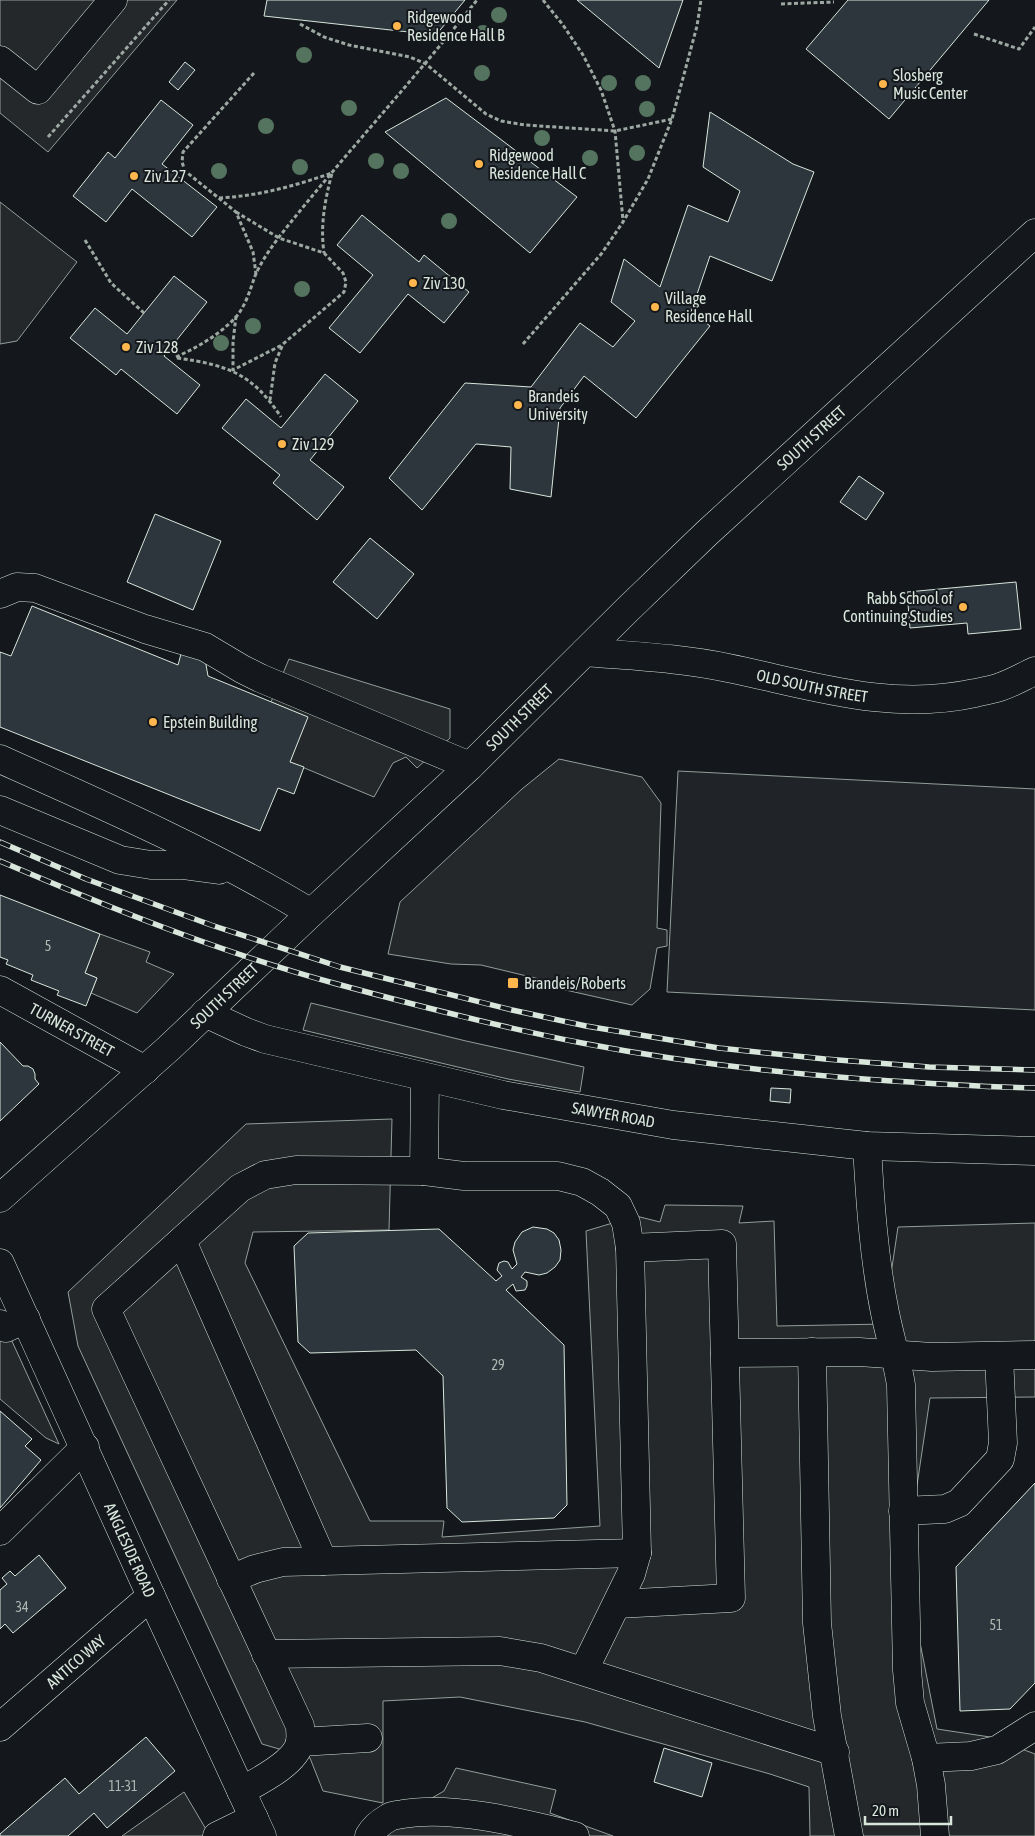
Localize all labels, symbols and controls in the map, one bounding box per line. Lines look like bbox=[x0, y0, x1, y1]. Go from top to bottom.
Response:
place label: Ridgewood Residence Hall B bbox=[407, 8, 505, 44]
marker: Ridgewood Residence Hall B bbox=[391, 20, 403, 32]
place label: Slosberg Music Center bbox=[893, 66, 968, 102]
marker: Slosberg Music Center bbox=[877, 78, 889, 90]
place label: Ridgewood Residence Hall C bbox=[489, 146, 586, 182]
marker: Ridgewood Residence Hall C bbox=[473, 158, 485, 170]
place label: Ziv 127 bbox=[144, 167, 186, 185]
marker: Ziv 127 bbox=[128, 170, 140, 182]
place label: Ziv 130 bbox=[423, 274, 465, 292]
marker: Ziv 130 bbox=[407, 277, 419, 289]
place label: Village Residence Hall bbox=[665, 289, 754, 325]
marker: Village Residence Hall bbox=[649, 301, 661, 313]
place label: Ziv 128 bbox=[136, 338, 178, 356]
marker: Ziv 128 bbox=[120, 341, 132, 353]
place label: Brandeis University bbox=[528, 387, 588, 424]
marker: Brandeis University bbox=[512, 399, 524, 411]
street label: SOUTH STREET bbox=[773, 402, 849, 474]
place label: Ziv 129 bbox=[292, 435, 334, 453]
marker: Ziv 129 bbox=[276, 438, 288, 450]
place label: Rabb School of Continuing Studies bbox=[843, 589, 954, 626]
marker: Rabb School of Continuing Studies bbox=[957, 601, 969, 613]
street label: OLD SOUTH STREET bbox=[755, 665, 869, 705]
street label: SOUTH STREET bbox=[482, 680, 556, 754]
place label: Epstein Building bbox=[163, 713, 257, 732]
marker: Epstein Building bbox=[147, 716, 159, 728]
house number: 5 bbox=[45, 938, 51, 954]
street label: SOUTH STREET bbox=[187, 959, 262, 1032]
place label: Brandeis/Roberts bbox=[524, 974, 626, 992]
marker: Brandeis/Roberts bbox=[506, 976, 520, 990]
street label: TURNER STREET bbox=[27, 999, 117, 1060]
street label: SAWYER ROAD bbox=[570, 1098, 656, 1131]
house number: 29 bbox=[491, 1357, 505, 1373]
street label: ANGLESIDE ROAD bbox=[101, 1500, 159, 1600]
house number: 34 bbox=[15, 1599, 29, 1615]
house number: 51 bbox=[989, 1617, 1003, 1633]
street label: ANTICO WAY bbox=[42, 1630, 109, 1692]
house number: 11-31 bbox=[108, 1778, 138, 1794]
scale bar bbox=[865, 1794, 951, 1826]
text: 20 m bbox=[872, 1802, 899, 1819]

